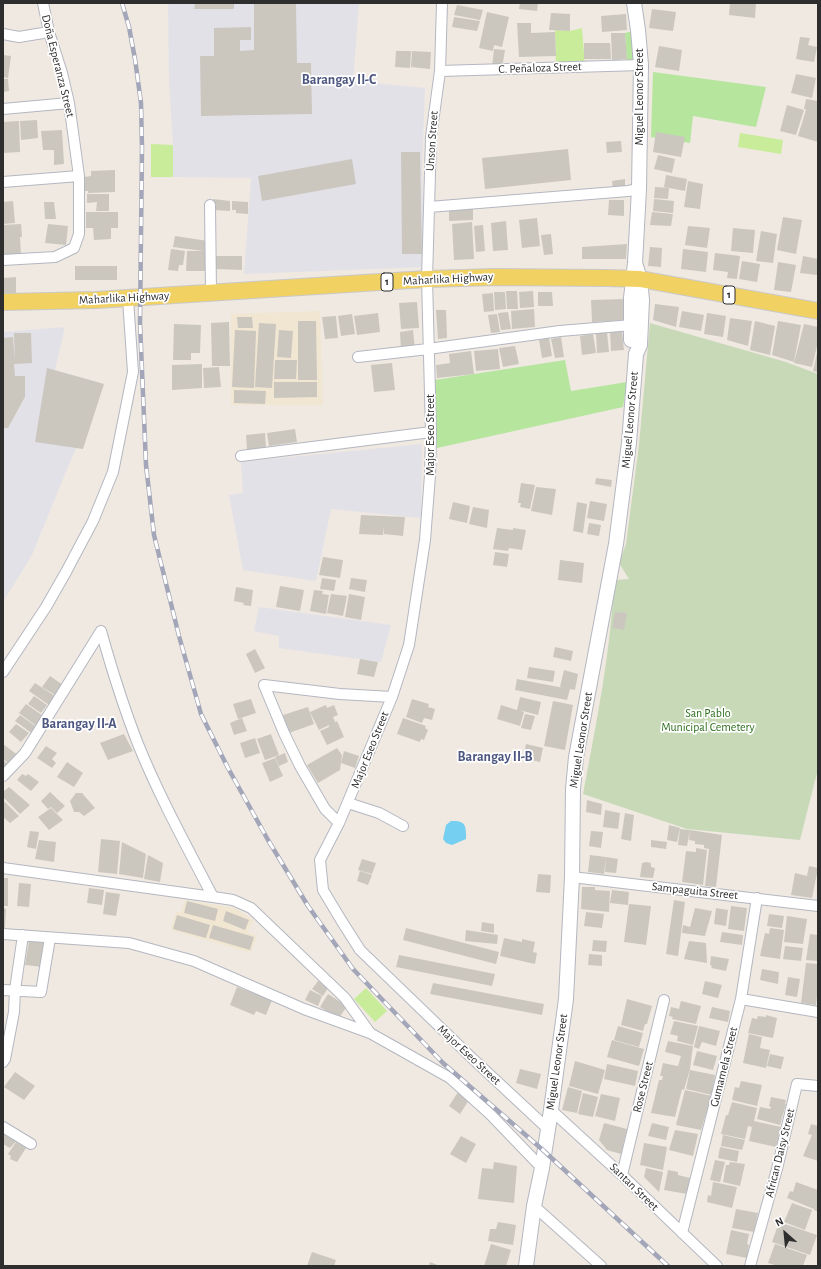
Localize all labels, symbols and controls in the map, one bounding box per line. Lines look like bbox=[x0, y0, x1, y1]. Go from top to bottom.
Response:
street label: Doña Esperanza Street bbox=[38, 13, 78, 119]
street label: Miguel Leonor Street bbox=[632, 49, 646, 145]
street label: C. Peñaloza Street bbox=[498, 59, 582, 77]
district label: Barangay II-C bbox=[302, 72, 376, 88]
street label: Unson Street bbox=[423, 111, 441, 171]
street label: Maharlika Highway bbox=[402, 269, 494, 289]
road number: 1 bbox=[381, 273, 393, 291]
road number: 1 bbox=[723, 286, 735, 304]
street label: Maharlika Highway bbox=[78, 288, 170, 308]
street label: Miguel Leonor Street bbox=[619, 371, 641, 469]
street label: Major Eseo Street bbox=[423, 394, 437, 476]
street label: Miguel Leonor Street bbox=[566, 691, 596, 789]
park label: San Pablo Municipal Cemetery bbox=[661, 706, 755, 734]
street label: Major Eseo Street bbox=[348, 709, 392, 791]
district label: Barangay II-A bbox=[41, 716, 117, 732]
district label: Barangay II-B bbox=[457, 749, 533, 765]
street label: Sampaguita Street bbox=[651, 879, 739, 903]
street label: Miguel Leonor Street bbox=[543, 1013, 571, 1111]
street label: Major Eseo Street bbox=[434, 1022, 504, 1088]
street label: Gumamela Street bbox=[707, 1026, 741, 1108]
street label: Rose Street bbox=[630, 1060, 656, 1114]
street label: African Daisy Street bbox=[762, 1107, 798, 1199]
street label: Santan Street bbox=[606, 1160, 662, 1214]
north arrow bbox=[765, 1213, 805, 1253]
text: N bbox=[773, 1215, 785, 1229]

